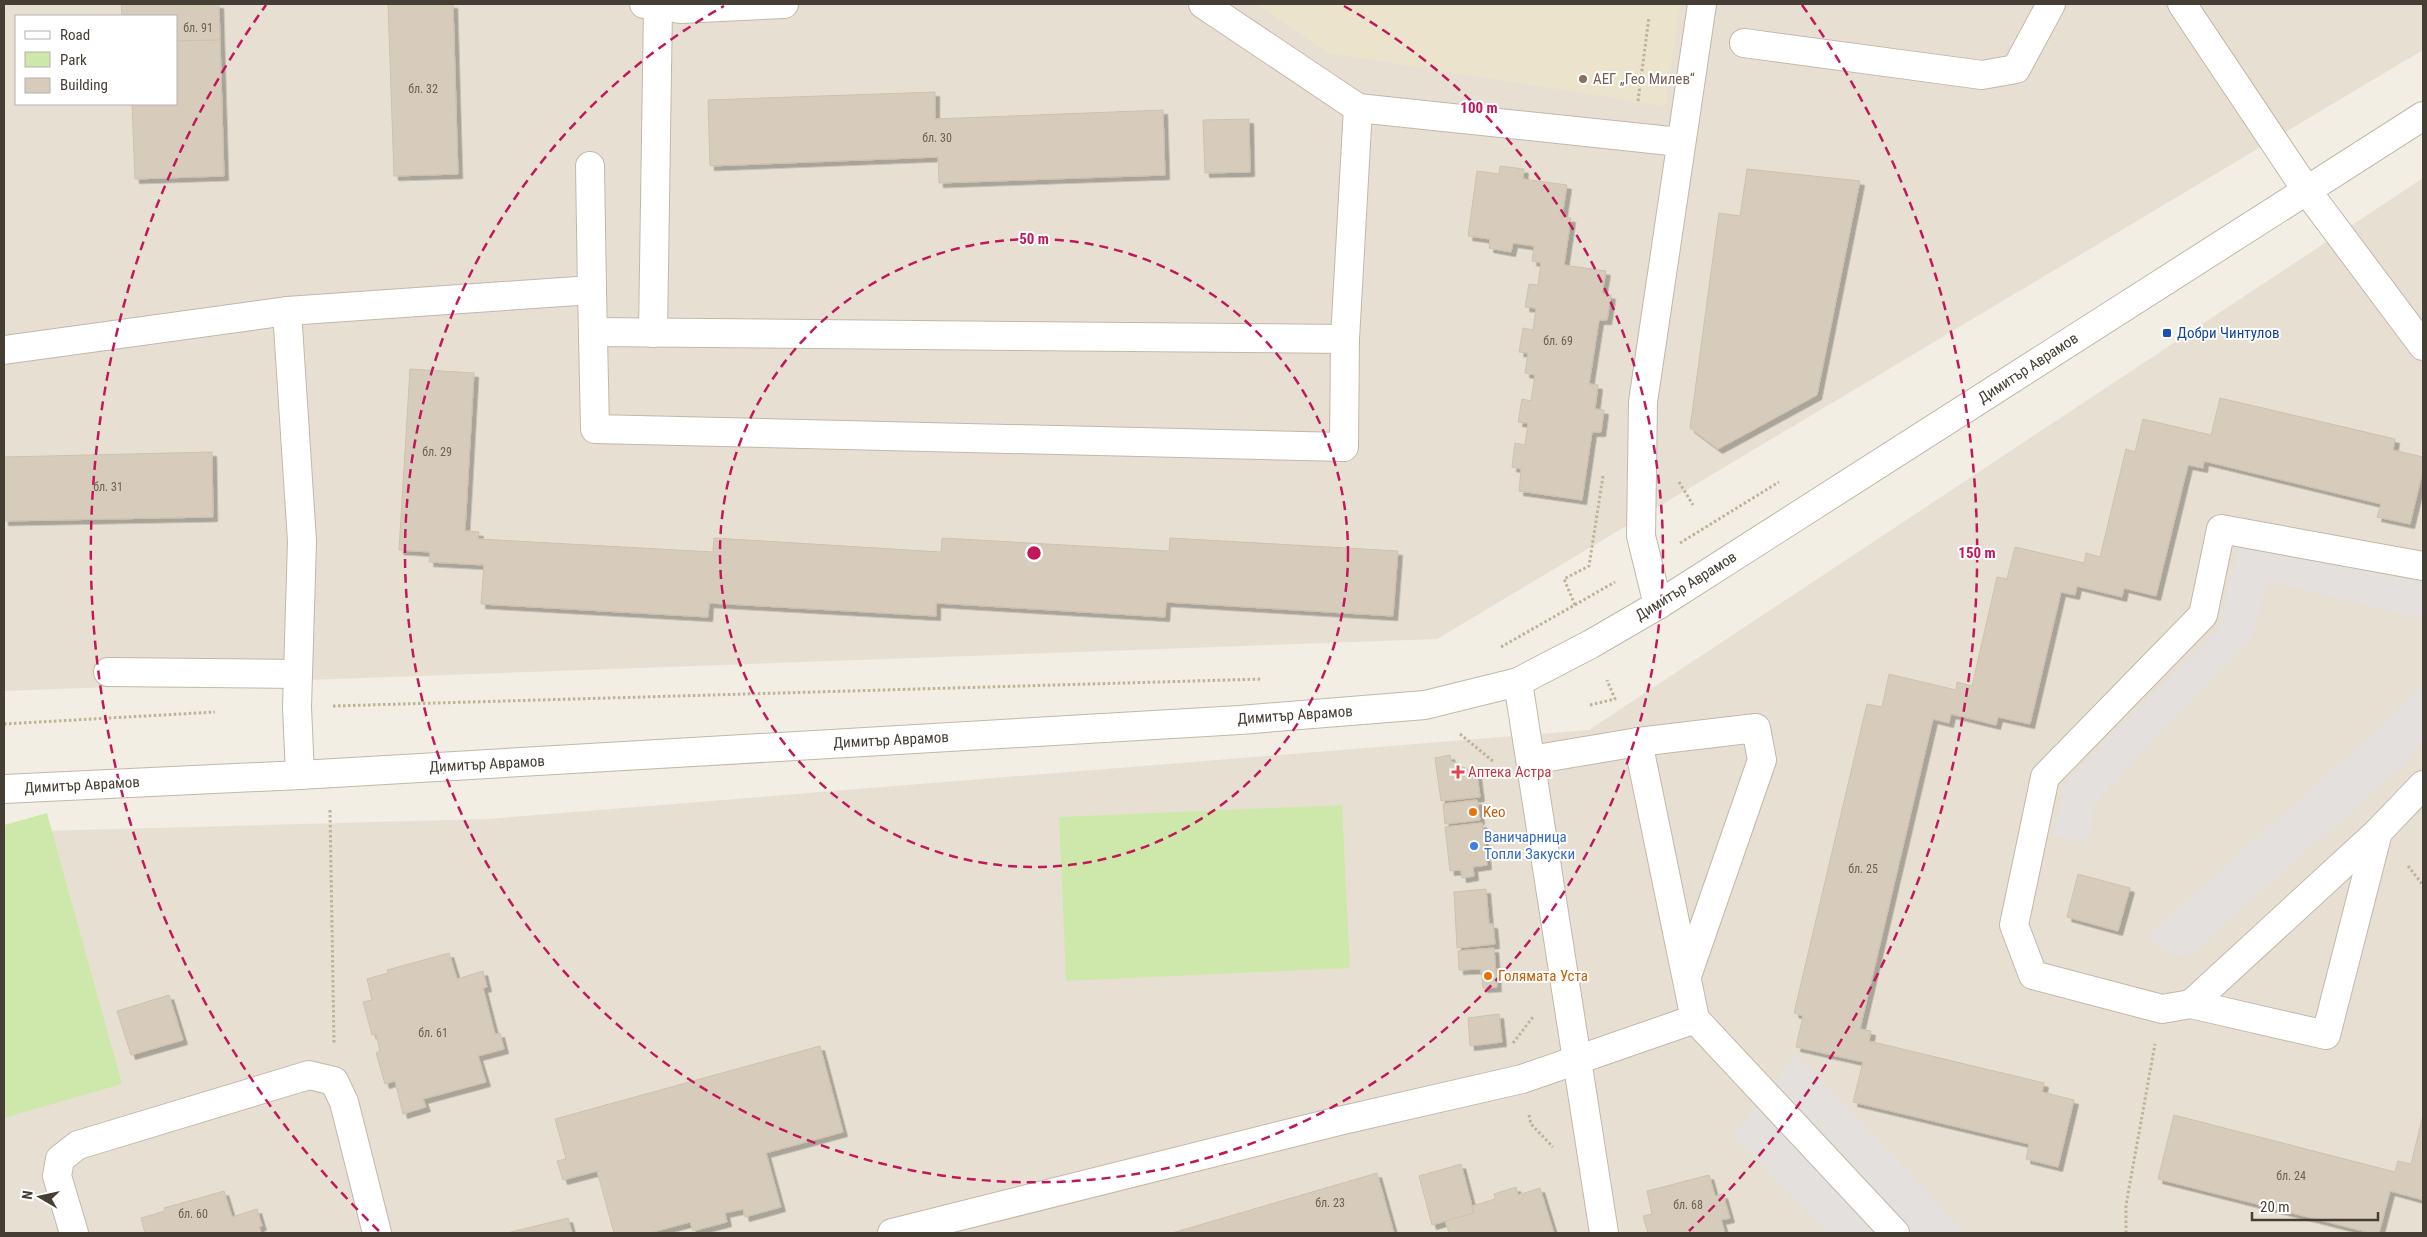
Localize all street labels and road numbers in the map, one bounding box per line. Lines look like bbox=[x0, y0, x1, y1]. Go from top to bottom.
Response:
street label: Димитър Аврамов bbox=[1975, 329, 2081, 407]
street label: Димитър Аврамов bbox=[1632, 548, 1740, 624]
street label: Димитър Аврамов bbox=[1237, 702, 1353, 728]
street label: Димитър Аврамов bbox=[833, 728, 949, 752]
street label: Димитър Аврамов bbox=[429, 752, 545, 776]
street label: Димитър Аврамов bbox=[24, 773, 140, 797]

